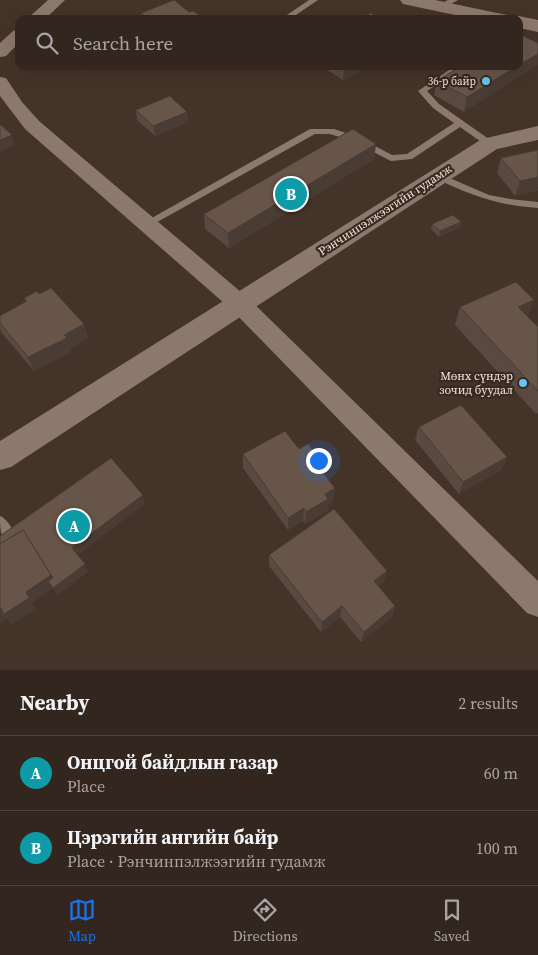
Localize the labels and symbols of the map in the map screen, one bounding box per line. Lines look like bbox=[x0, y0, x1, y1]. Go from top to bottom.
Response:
place label: 36-р байр bbox=[428, 74, 476, 89]
marker: 36-р байр bbox=[480, 75, 492, 87]
street label: Рэнчинпэлжээгийн гудамж bbox=[315, 161, 455, 259]
pin: B bbox=[275, 175, 307, 213]
place label: Мөнх сүндэр зочид буудал bbox=[439, 368, 513, 398]
marker: Мөнх сүндэр зочид буудал bbox=[517, 377, 529, 389]
your location bbox=[306, 448, 332, 474]
pin: A bbox=[58, 507, 90, 545]

